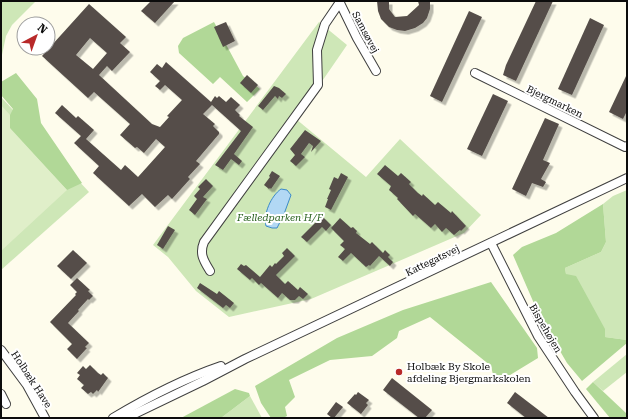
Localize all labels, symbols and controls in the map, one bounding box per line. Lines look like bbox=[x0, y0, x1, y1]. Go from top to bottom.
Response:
street label: Samsøvej bbox=[350, 10, 381, 55]
north arrow bbox=[16, 16, 56, 56]
text: N bbox=[35, 21, 50, 37]
street label: Bjergmarken bbox=[525, 83, 585, 120]
park label: Fælledparken H/F bbox=[236, 212, 324, 223]
street label: Kattegatsvej bbox=[403, 243, 461, 278]
street label: Bispehøjen bbox=[527, 302, 564, 355]
street label: Holbæk Have bbox=[9, 349, 54, 410]
place label: Holbæk By Skole afdeling Bjergmarkskolen bbox=[407, 361, 531, 384]
marker: Holbæk By Skole afdeling Bjergmarkskolen bbox=[394, 367, 404, 377]

